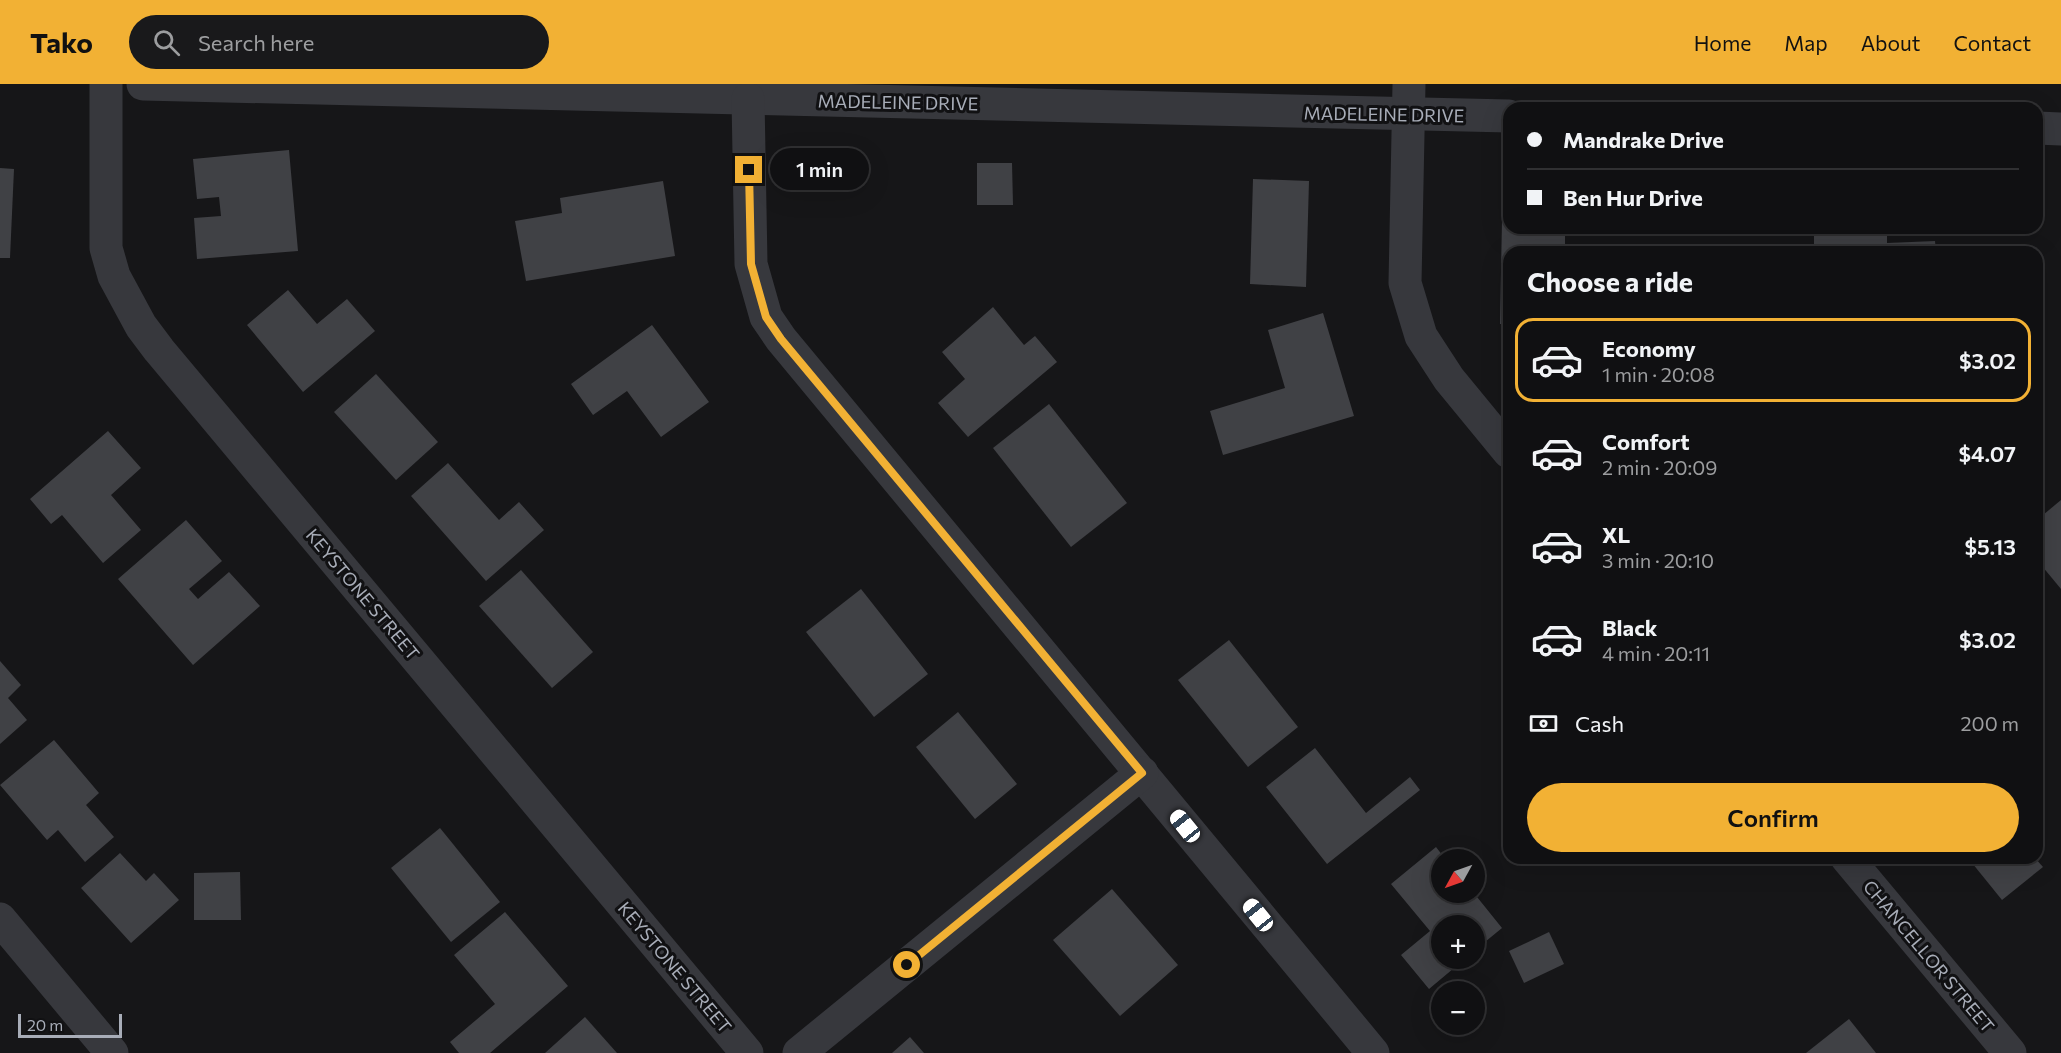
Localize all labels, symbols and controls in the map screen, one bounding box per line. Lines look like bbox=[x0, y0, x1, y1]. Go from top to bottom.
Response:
search box bbox=[129, 15, 549, 69]
text: Tako bbox=[30, 25, 93, 59]
icon: search bbox=[150, 26, 183, 59]
text: Search here bbox=[198, 29, 314, 56]
text: Home bbox=[1694, 30, 1751, 55]
text: Map bbox=[1784, 30, 1828, 55]
text: About bbox=[1861, 30, 1920, 55]
text: Contact bbox=[1953, 30, 2031, 55]
street label: MADELEINE DRIVE bbox=[817, 90, 979, 114]
street label: MADELEINE DRIVE bbox=[1303, 102, 1465, 126]
text: Mandrake Drive bbox=[1563, 126, 1724, 153]
callout: 1 min bbox=[770, 149, 869, 191]
route end bbox=[735, 156, 762, 183]
text: 1 min bbox=[796, 157, 843, 181]
text: Ben Hur Drive bbox=[1563, 184, 1703, 211]
text: Choose a ride bbox=[1527, 265, 1693, 298]
icon: car bbox=[1530, 333, 1584, 387]
text: Economy bbox=[1602, 335, 1696, 362]
text: $3.02 bbox=[1959, 347, 2016, 374]
text: 1 min · 20:08 bbox=[1602, 362, 1715, 386]
icon: car bbox=[1530, 426, 1584, 480]
text: Comfort bbox=[1602, 428, 1690, 455]
text: $4.07 bbox=[1959, 440, 2016, 467]
text: 2 min · 20:09 bbox=[1602, 455, 1717, 479]
icon: car bbox=[1530, 519, 1584, 573]
text: XL bbox=[1602, 521, 1630, 548]
street label: KEYSTONE STREET bbox=[302, 524, 424, 664]
text: $5.13 bbox=[1965, 533, 2016, 560]
text: 3 min · 20:10 bbox=[1602, 548, 1714, 572]
icon: car bbox=[1530, 612, 1584, 666]
text: Black bbox=[1602, 614, 1657, 641]
text: $3.02 bbox=[1959, 626, 2016, 653]
text: 4 min · 20:11 bbox=[1602, 641, 1710, 665]
icon: cash bbox=[1527, 707, 1560, 740]
text: Cash bbox=[1575, 710, 1624, 737]
text: 200 m bbox=[1961, 711, 2019, 735]
button: Confirm bbox=[1527, 783, 2019, 852]
car bbox=[1167, 806, 1203, 846]
north arrow bbox=[1431, 849, 1485, 903]
map controls bbox=[1431, 849, 1485, 1035]
street label: CHANCELLOR STREET bbox=[1859, 875, 1999, 1037]
car bbox=[1240, 895, 1276, 935]
street label: KEYSTONE STREET bbox=[614, 897, 736, 1037]
button: + bbox=[1431, 915, 1485, 969]
route start bbox=[893, 951, 920, 978]
button: − bbox=[1431, 981, 1485, 1035]
scale bar bbox=[18, 1011, 122, 1038]
text: 20 m bbox=[27, 1015, 63, 1034]

